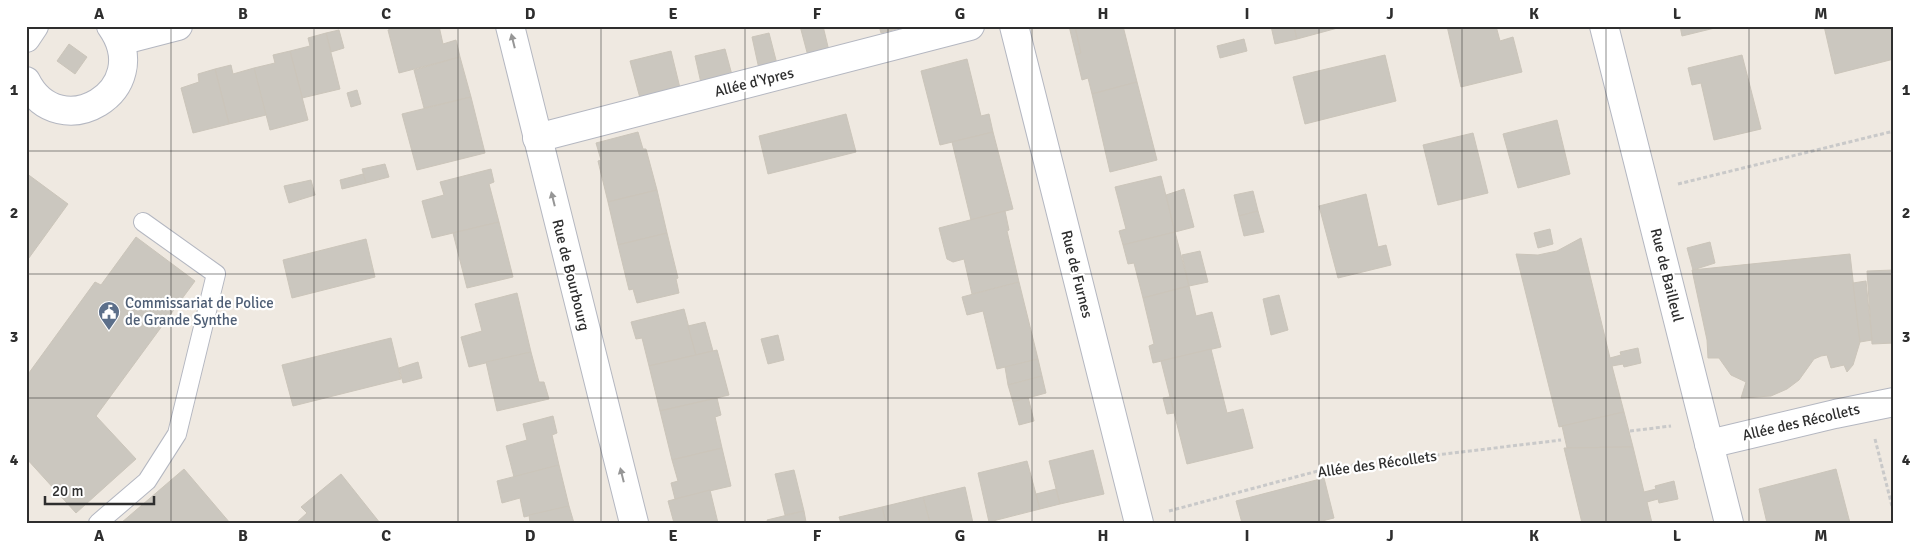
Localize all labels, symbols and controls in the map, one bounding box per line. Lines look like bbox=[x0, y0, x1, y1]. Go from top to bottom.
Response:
text: A bbox=[94, 4, 105, 24]
text: B bbox=[238, 4, 248, 24]
text: C bbox=[381, 4, 391, 24]
text: D bbox=[525, 4, 536, 24]
text: E bbox=[668, 4, 678, 24]
text: F bbox=[813, 4, 822, 24]
text: G bbox=[955, 4, 965, 24]
text: H bbox=[1098, 4, 1108, 24]
text: I bbox=[1244, 4, 1250, 24]
text: J bbox=[1386, 4, 1394, 24]
text: K bbox=[1529, 4, 1539, 24]
text: L bbox=[1673, 4, 1682, 24]
text: M bbox=[1814, 4, 1828, 24]
one-way arrow bbox=[509, 34, 517, 49]
street label: Allée d'Ypres bbox=[713, 63, 796, 101]
text: 1 bbox=[10, 80, 19, 100]
text: 1 bbox=[1902, 80, 1911, 100]
one-way arrow bbox=[548, 191, 556, 206]
text: 2 bbox=[10, 203, 18, 223]
text: 2 bbox=[1902, 203, 1910, 223]
street label: Rue de Bourbourg bbox=[548, 217, 594, 333]
street label: Rue de Bailleul bbox=[1647, 226, 1687, 324]
street label: Rue de Furnes bbox=[1057, 228, 1097, 320]
place label: Commissariat de Police de Grande Synthe bbox=[125, 294, 274, 329]
public building icon: Commissariat de Police de Grande Synthe bbox=[97, 300, 121, 331]
text: 3 bbox=[10, 327, 18, 347]
text: 3 bbox=[1902, 327, 1910, 347]
street label: Allée des Récollets bbox=[1740, 400, 1862, 444]
street label: Allée des Récollets bbox=[1316, 447, 1438, 481]
text: 4 bbox=[10, 450, 19, 470]
text: 4 bbox=[1902, 450, 1911, 470]
one-way arrow bbox=[618, 468, 626, 483]
scale bar bbox=[45, 474, 154, 506]
text: 20 m bbox=[52, 482, 83, 500]
text: A bbox=[94, 526, 105, 546]
text: B bbox=[238, 526, 248, 546]
text: C bbox=[381, 526, 391, 546]
text: D bbox=[525, 526, 536, 546]
text: E bbox=[668, 526, 678, 546]
text: F bbox=[813, 526, 822, 546]
text: G bbox=[955, 526, 965, 546]
text: H bbox=[1098, 526, 1108, 546]
text: I bbox=[1244, 526, 1250, 546]
text: J bbox=[1386, 526, 1394, 546]
text: K bbox=[1529, 526, 1539, 546]
text: L bbox=[1673, 526, 1682, 546]
text: M bbox=[1814, 526, 1828, 546]

